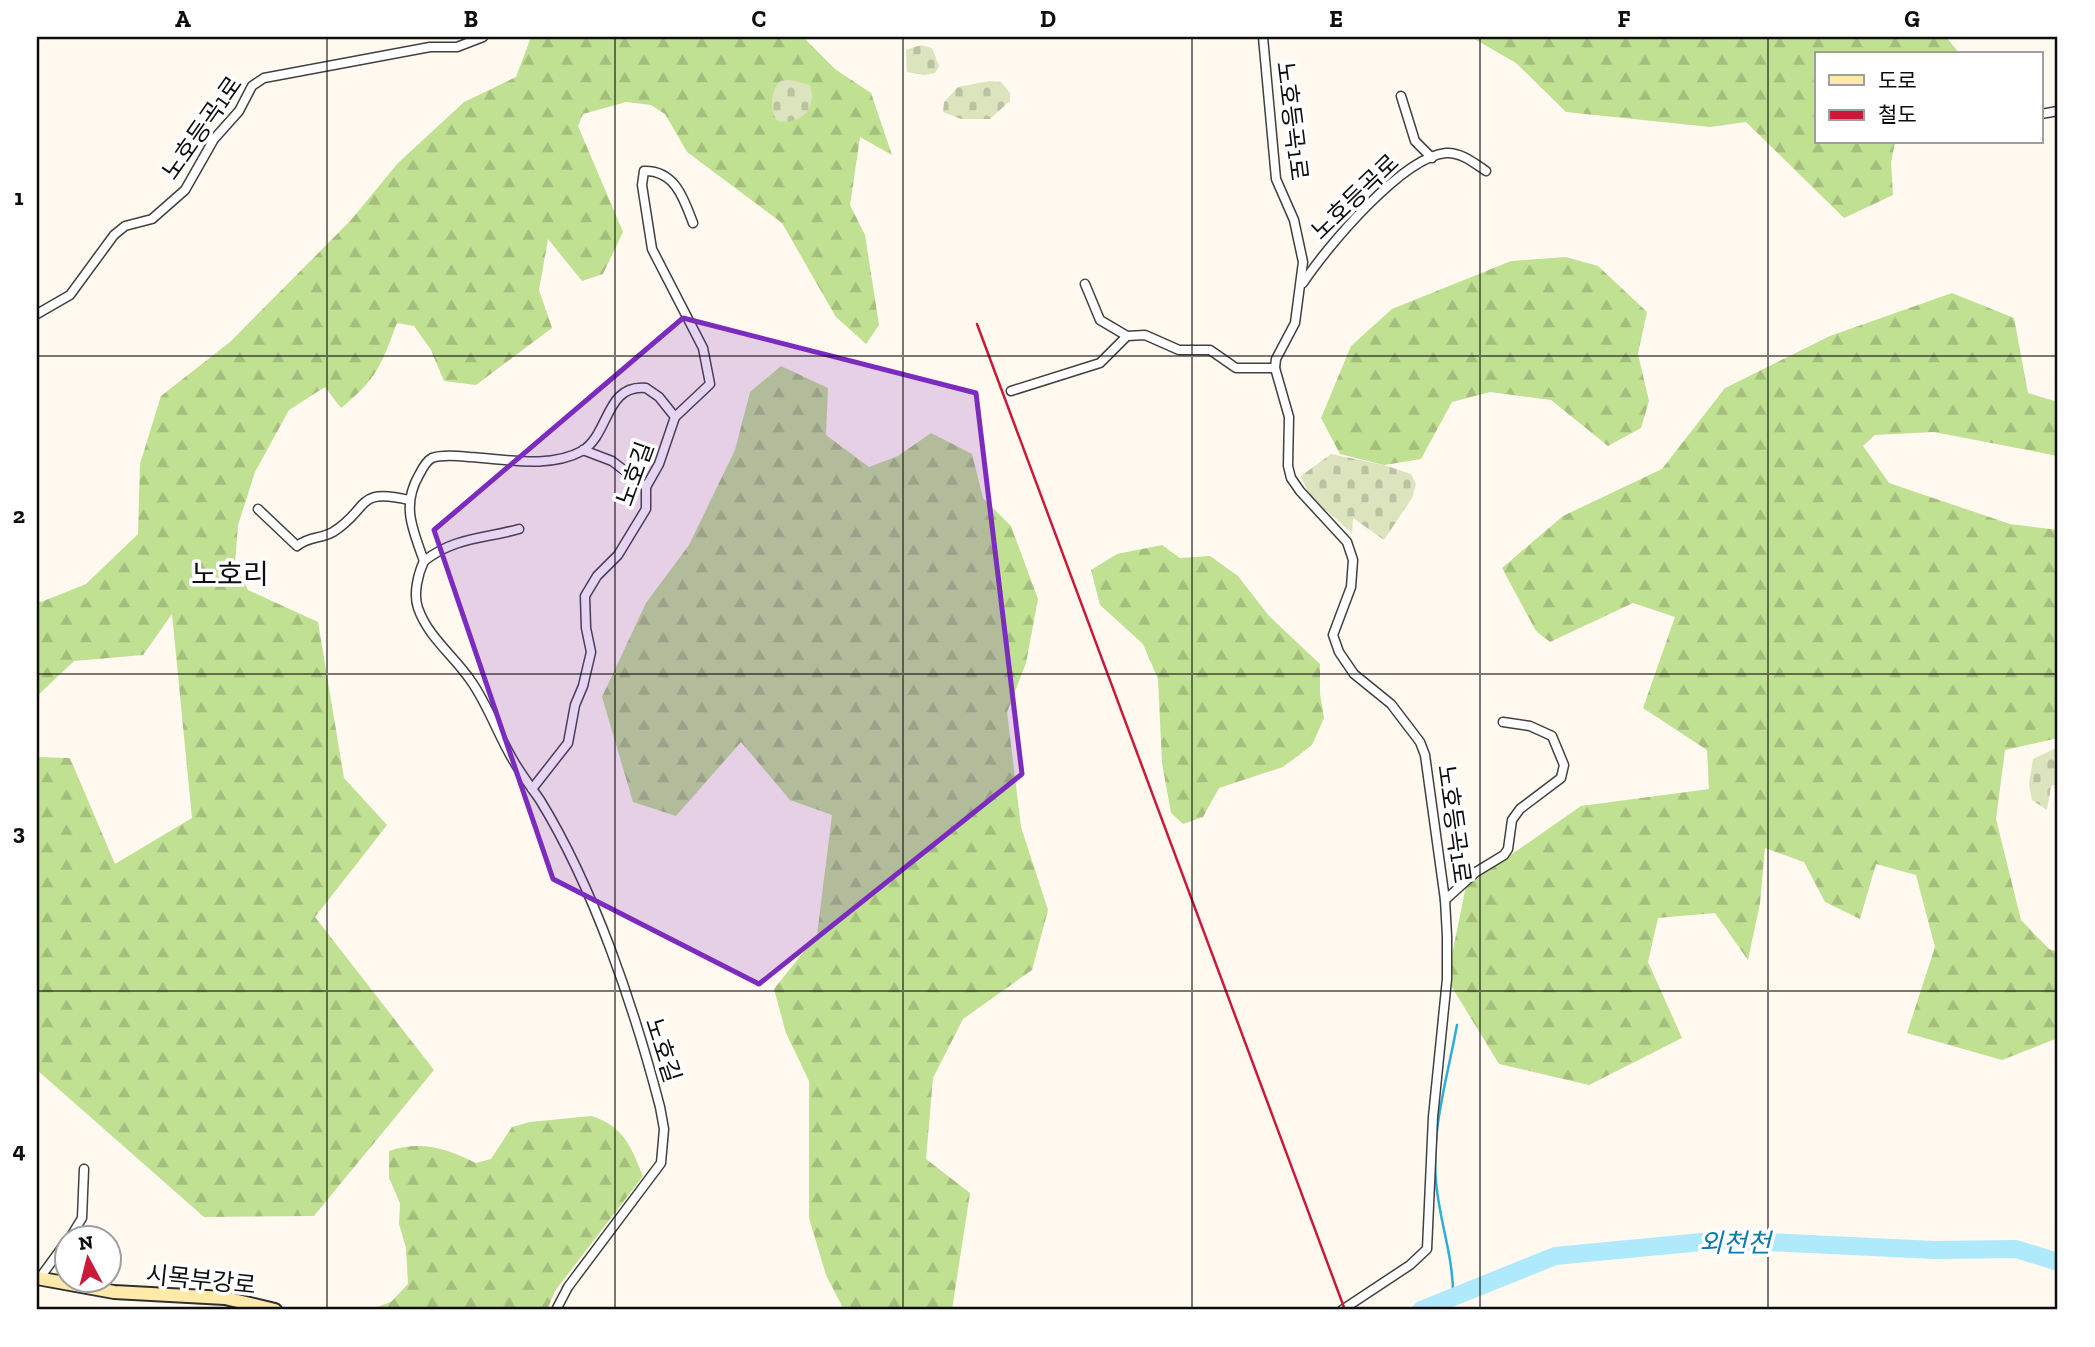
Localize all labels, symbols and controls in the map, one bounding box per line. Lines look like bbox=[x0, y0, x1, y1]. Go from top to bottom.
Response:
text: A bbox=[175, 5, 191, 33]
text: B bbox=[464, 5, 478, 33]
text: C bbox=[752, 5, 766, 33]
text: D bbox=[1040, 5, 1056, 33]
text: E bbox=[1329, 5, 1343, 33]
text: F bbox=[1617, 5, 1631, 33]
text: G bbox=[1904, 5, 1920, 33]
legend bbox=[1815, 52, 2042, 144]
street label: 노호등곡1로 bbox=[1271, 60, 1314, 182]
text: 도로 bbox=[1878, 68, 1917, 93]
street label: 노호등곡1로 bbox=[155, 70, 248, 185]
text: 철도 bbox=[1878, 102, 1917, 127]
street label: 노호등곡로 bbox=[1305, 148, 1404, 245]
text: 1 bbox=[14, 183, 24, 211]
street label: 노호길 bbox=[610, 438, 659, 510]
text: 2 bbox=[13, 501, 25, 529]
district label: 노호리 bbox=[191, 558, 269, 591]
street label: 노호등곡1로 bbox=[1432, 763, 1477, 885]
text: 3 bbox=[13, 818, 25, 846]
street label: 노호길 bbox=[639, 1014, 688, 1086]
text: 4 bbox=[12, 1136, 26, 1164]
north arrow bbox=[52, 1224, 122, 1294]
water label: 외천천 bbox=[1699, 1227, 1774, 1259]
text: N bbox=[77, 1230, 95, 1255]
street label: 시목부강로 bbox=[145, 1259, 257, 1300]

